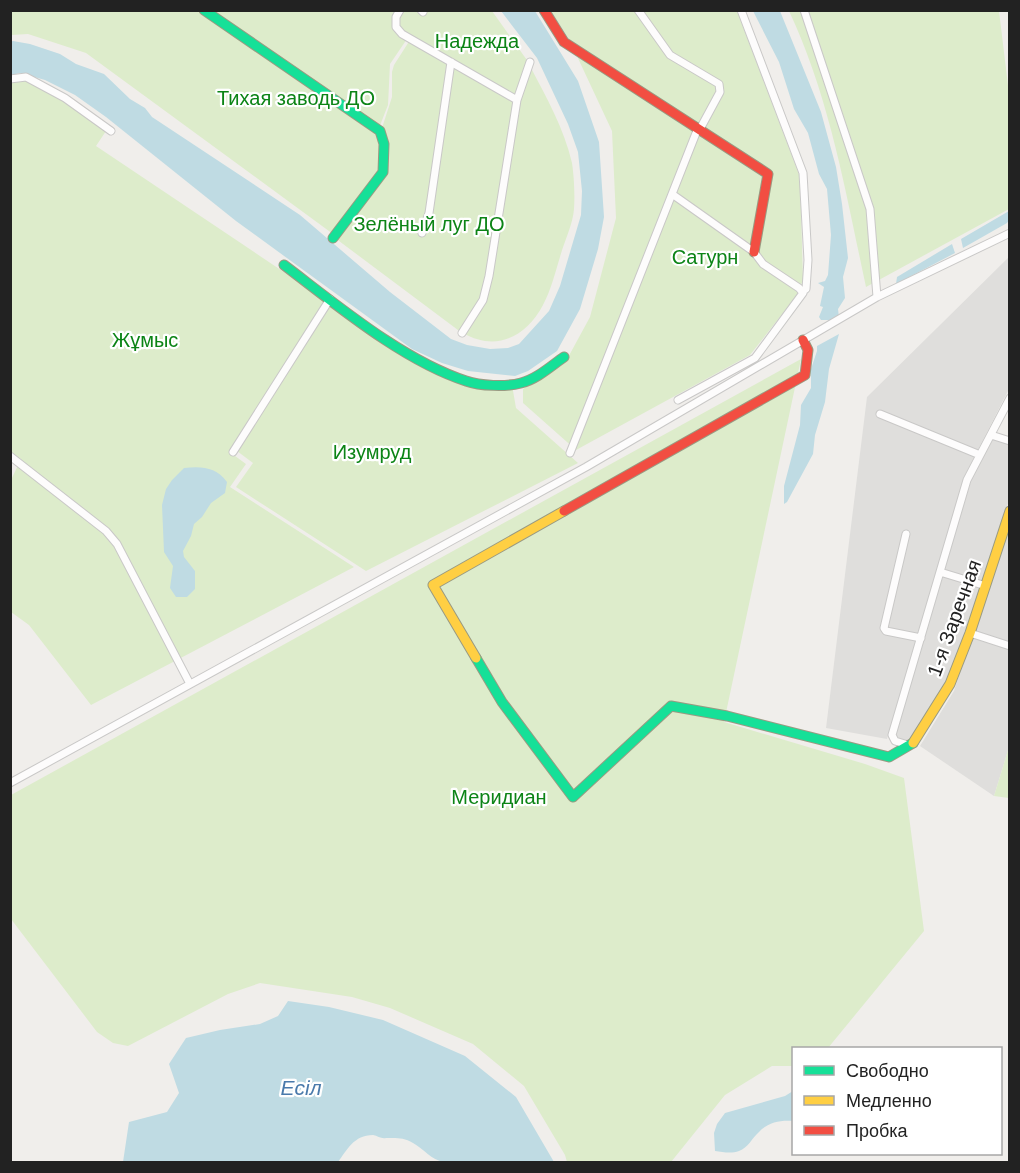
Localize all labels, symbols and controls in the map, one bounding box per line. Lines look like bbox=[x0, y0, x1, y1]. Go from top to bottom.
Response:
park label: Надежда bbox=[435, 30, 520, 52]
park label: Тихая заводь ДО bbox=[217, 87, 375, 109]
park label: Зелёный луг ДО bbox=[353, 213, 505, 235]
park label: Сатурн bbox=[672, 246, 738, 268]
park label: Жұмыс bbox=[112, 329, 178, 351]
park label: Изумруд bbox=[333, 441, 412, 463]
street label: 1-я Заречная bbox=[923, 557, 985, 679]
park label: Меридиан bbox=[451, 786, 547, 808]
legend bbox=[792, 1047, 1002, 1155]
text: Свободно bbox=[846, 1061, 929, 1081]
water label: Есіл bbox=[280, 1076, 322, 1099]
text: Медленно bbox=[846, 1091, 932, 1111]
text: Пробка bbox=[846, 1121, 909, 1141]

